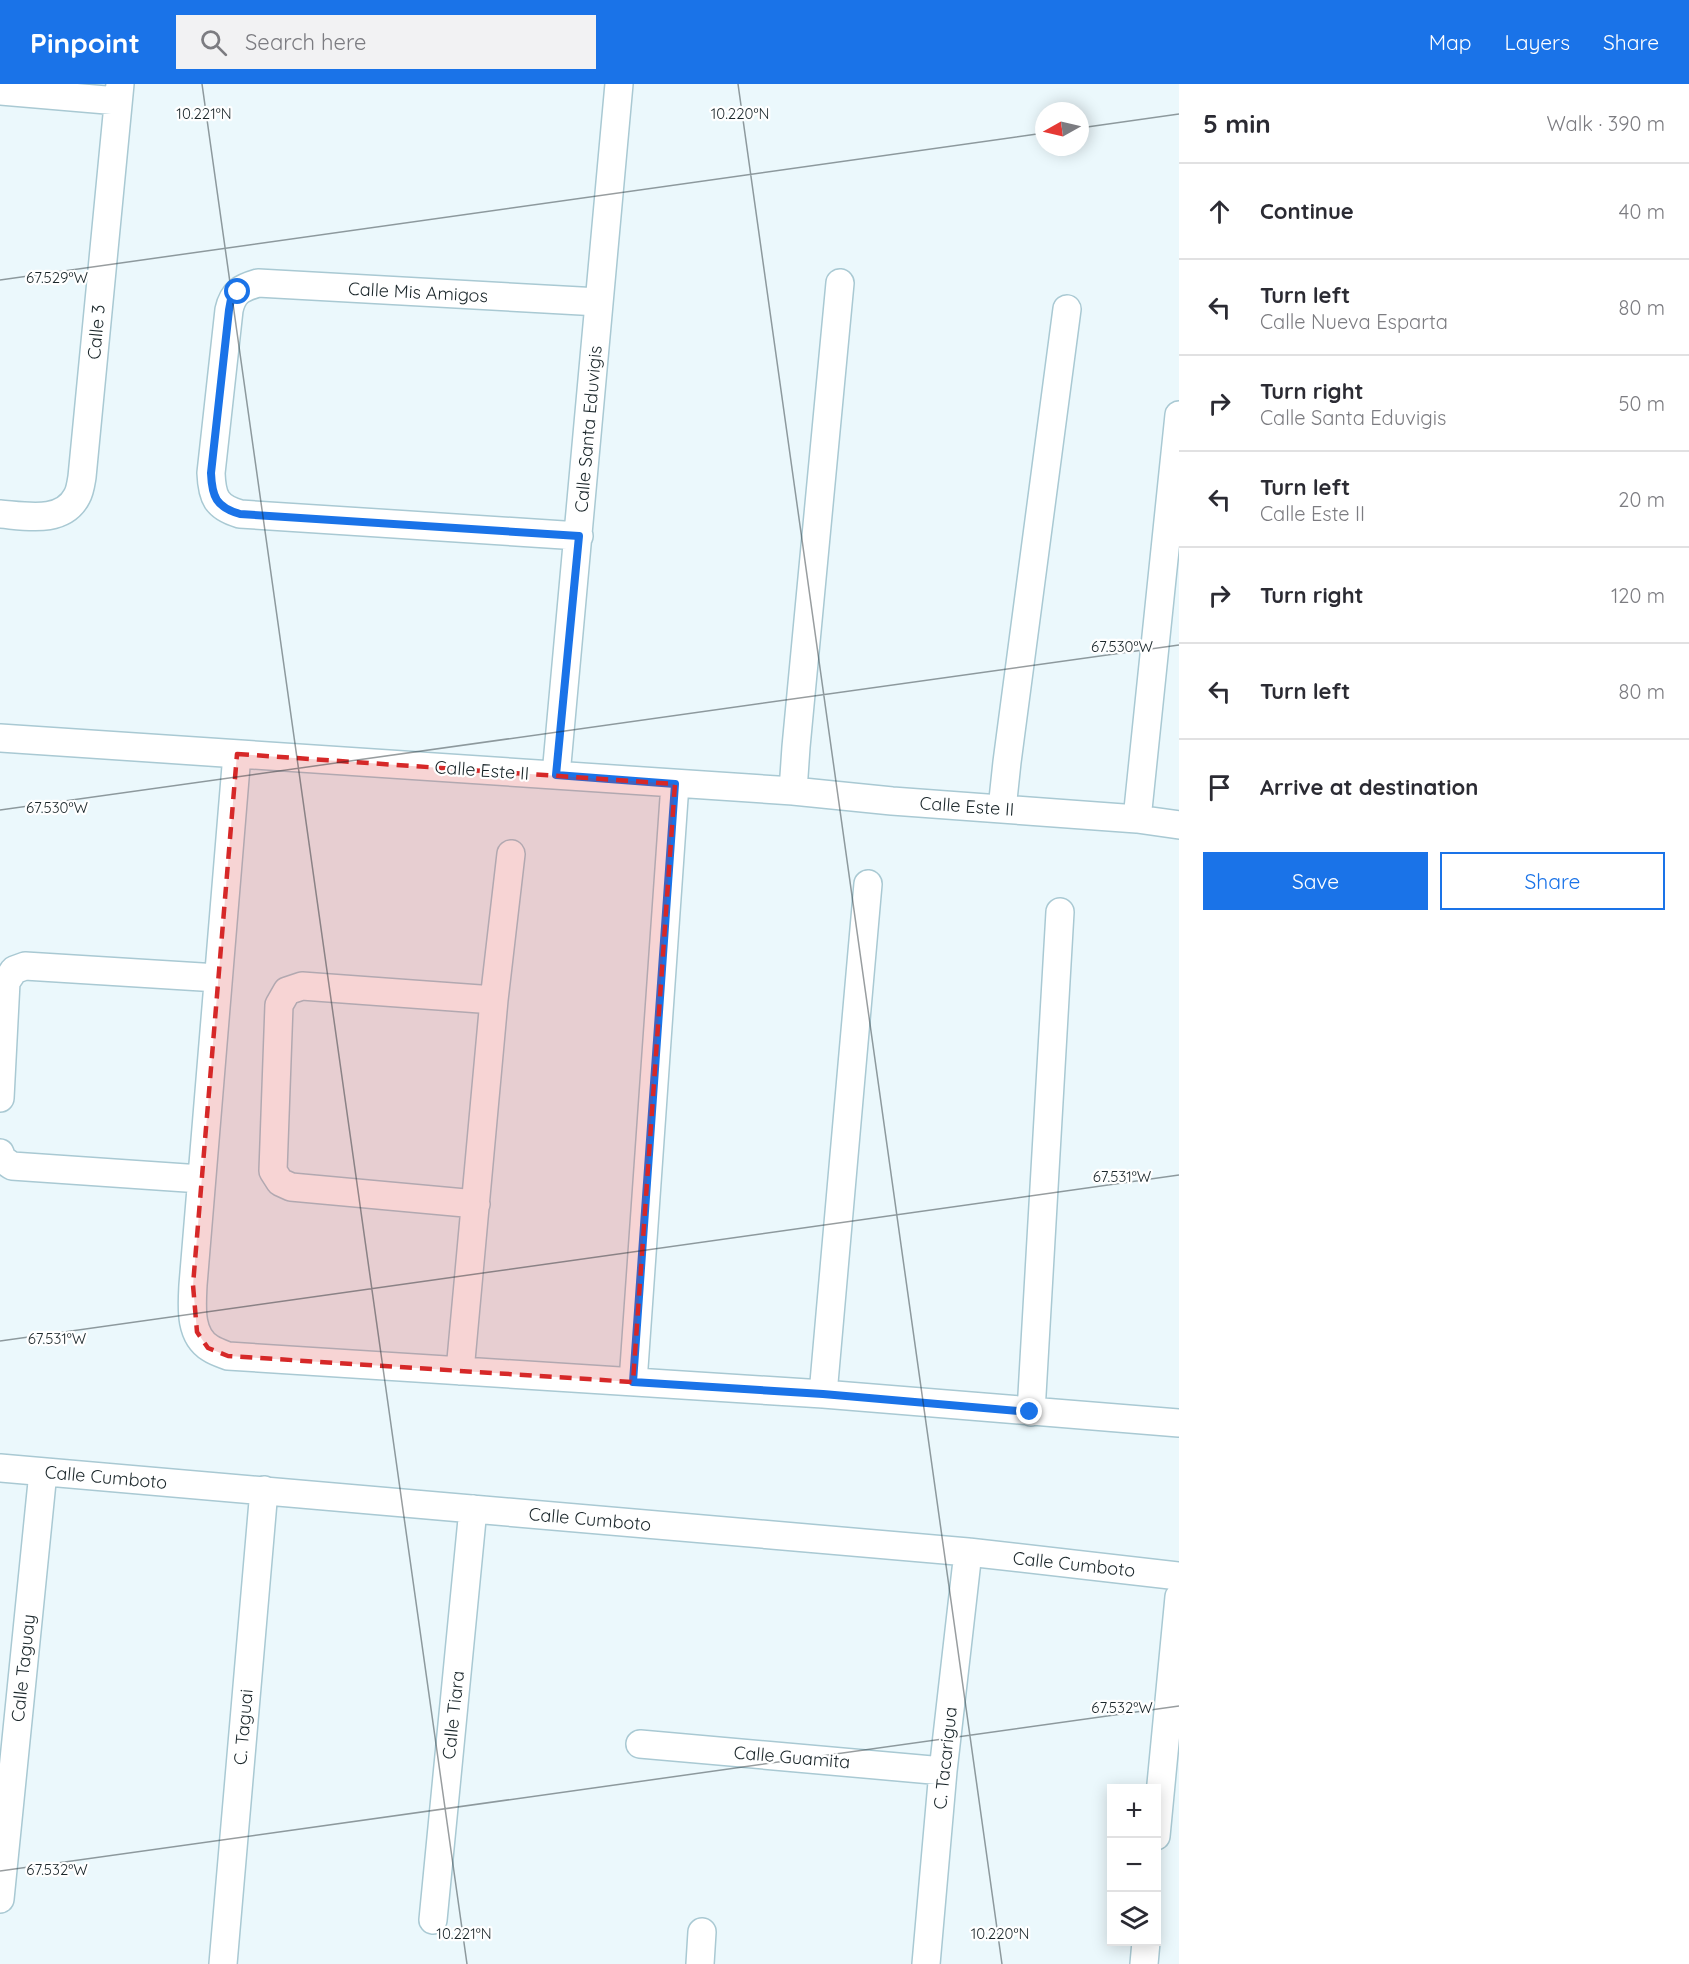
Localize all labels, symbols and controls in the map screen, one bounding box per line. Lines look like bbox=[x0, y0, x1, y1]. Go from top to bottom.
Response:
search box bbox=[176, 15, 596, 69]
text: Pinpoint bbox=[30, 25, 140, 60]
icon: search bbox=[197, 26, 230, 59]
text: Search here bbox=[245, 28, 366, 56]
text: Map bbox=[1429, 29, 1472, 55]
text: Layers bbox=[1505, 29, 1570, 55]
text: Share bbox=[1603, 29, 1659, 55]
north arrow bbox=[1035, 102, 1089, 156]
text: 10.221°N bbox=[176, 104, 232, 123]
text: 10.220°N bbox=[711, 104, 769, 123]
text: 5 min bbox=[1203, 107, 1271, 140]
text: Walk · 390 m bbox=[1546, 111, 1665, 136]
icon: ahead bbox=[1203, 195, 1236, 228]
text: Continue bbox=[1260, 197, 1354, 225]
text: 40 m bbox=[1619, 199, 1665, 224]
text: 67.529°W bbox=[26, 268, 88, 287]
street label: Calle Mis Amigos bbox=[347, 277, 489, 307]
route start bbox=[224, 278, 250, 304]
text: Turn left bbox=[1260, 281, 1350, 309]
icon: left bbox=[1203, 291, 1236, 324]
text: 80 m bbox=[1619, 295, 1665, 320]
street label: Calle 3 bbox=[82, 303, 110, 361]
text: Calle Nueva Esparta bbox=[1260, 309, 1448, 334]
street label: Calle Santa Eduvigis bbox=[569, 344, 607, 514]
text: Turn right bbox=[1260, 377, 1364, 405]
icon: right bbox=[1203, 387, 1236, 420]
text: 50 m bbox=[1619, 391, 1665, 416]
text: Calle Santa Eduvigis bbox=[1260, 405, 1446, 430]
text: Turn left bbox=[1260, 473, 1350, 501]
icon: left bbox=[1203, 483, 1236, 516]
text: 20 m bbox=[1618, 487, 1665, 512]
text: Calle Este II bbox=[1260, 501, 1365, 526]
icon: right bbox=[1203, 579, 1236, 612]
text: Turn right bbox=[1260, 581, 1364, 609]
text: 120 m bbox=[1611, 583, 1665, 608]
text: 67.530°W bbox=[1091, 637, 1153, 656]
icon: left bbox=[1203, 675, 1236, 708]
text: Turn left bbox=[1260, 677, 1350, 705]
text: 80 m bbox=[1619, 679, 1665, 704]
street label: Calle Este II bbox=[434, 755, 530, 785]
icon: arrive bbox=[1203, 771, 1236, 804]
text: Arrive at destination bbox=[1260, 773, 1478, 801]
street label: Calle Este II bbox=[919, 791, 1015, 821]
text: 67.530°W bbox=[26, 798, 88, 817]
button: Save bbox=[1203, 852, 1428, 910]
button: Share bbox=[1440, 852, 1665, 910]
text: 67.531°W bbox=[1093, 1167, 1152, 1186]
text: 67.531°W bbox=[28, 1329, 87, 1348]
route end bbox=[1016, 1398, 1042, 1424]
street label: Calle Cumboto bbox=[44, 1460, 168, 1494]
street label: Calle Cumboto bbox=[528, 1502, 652, 1536]
street label: Calle Cumboto bbox=[1012, 1546, 1136, 1582]
street label: Calle Taguay bbox=[6, 1613, 40, 1723]
street label: Calle Tiara bbox=[437, 1669, 469, 1761]
street label: C. Taguai bbox=[228, 1688, 258, 1766]
text: 67.532°W bbox=[1091, 1698, 1153, 1717]
street label: C. Tacarigua bbox=[928, 1705, 962, 1811]
street label: Calle Guamita bbox=[733, 1740, 851, 1774]
map controls bbox=[1107, 1784, 1161, 1946]
button: + bbox=[1107, 1784, 1161, 1838]
button: − bbox=[1107, 1838, 1161, 1892]
text: 67.532°W bbox=[26, 1860, 88, 1879]
button: layers bbox=[1107, 1892, 1161, 1946]
text: 10.221°N bbox=[436, 1924, 492, 1943]
text: 10.220°N bbox=[971, 1924, 1029, 1943]

